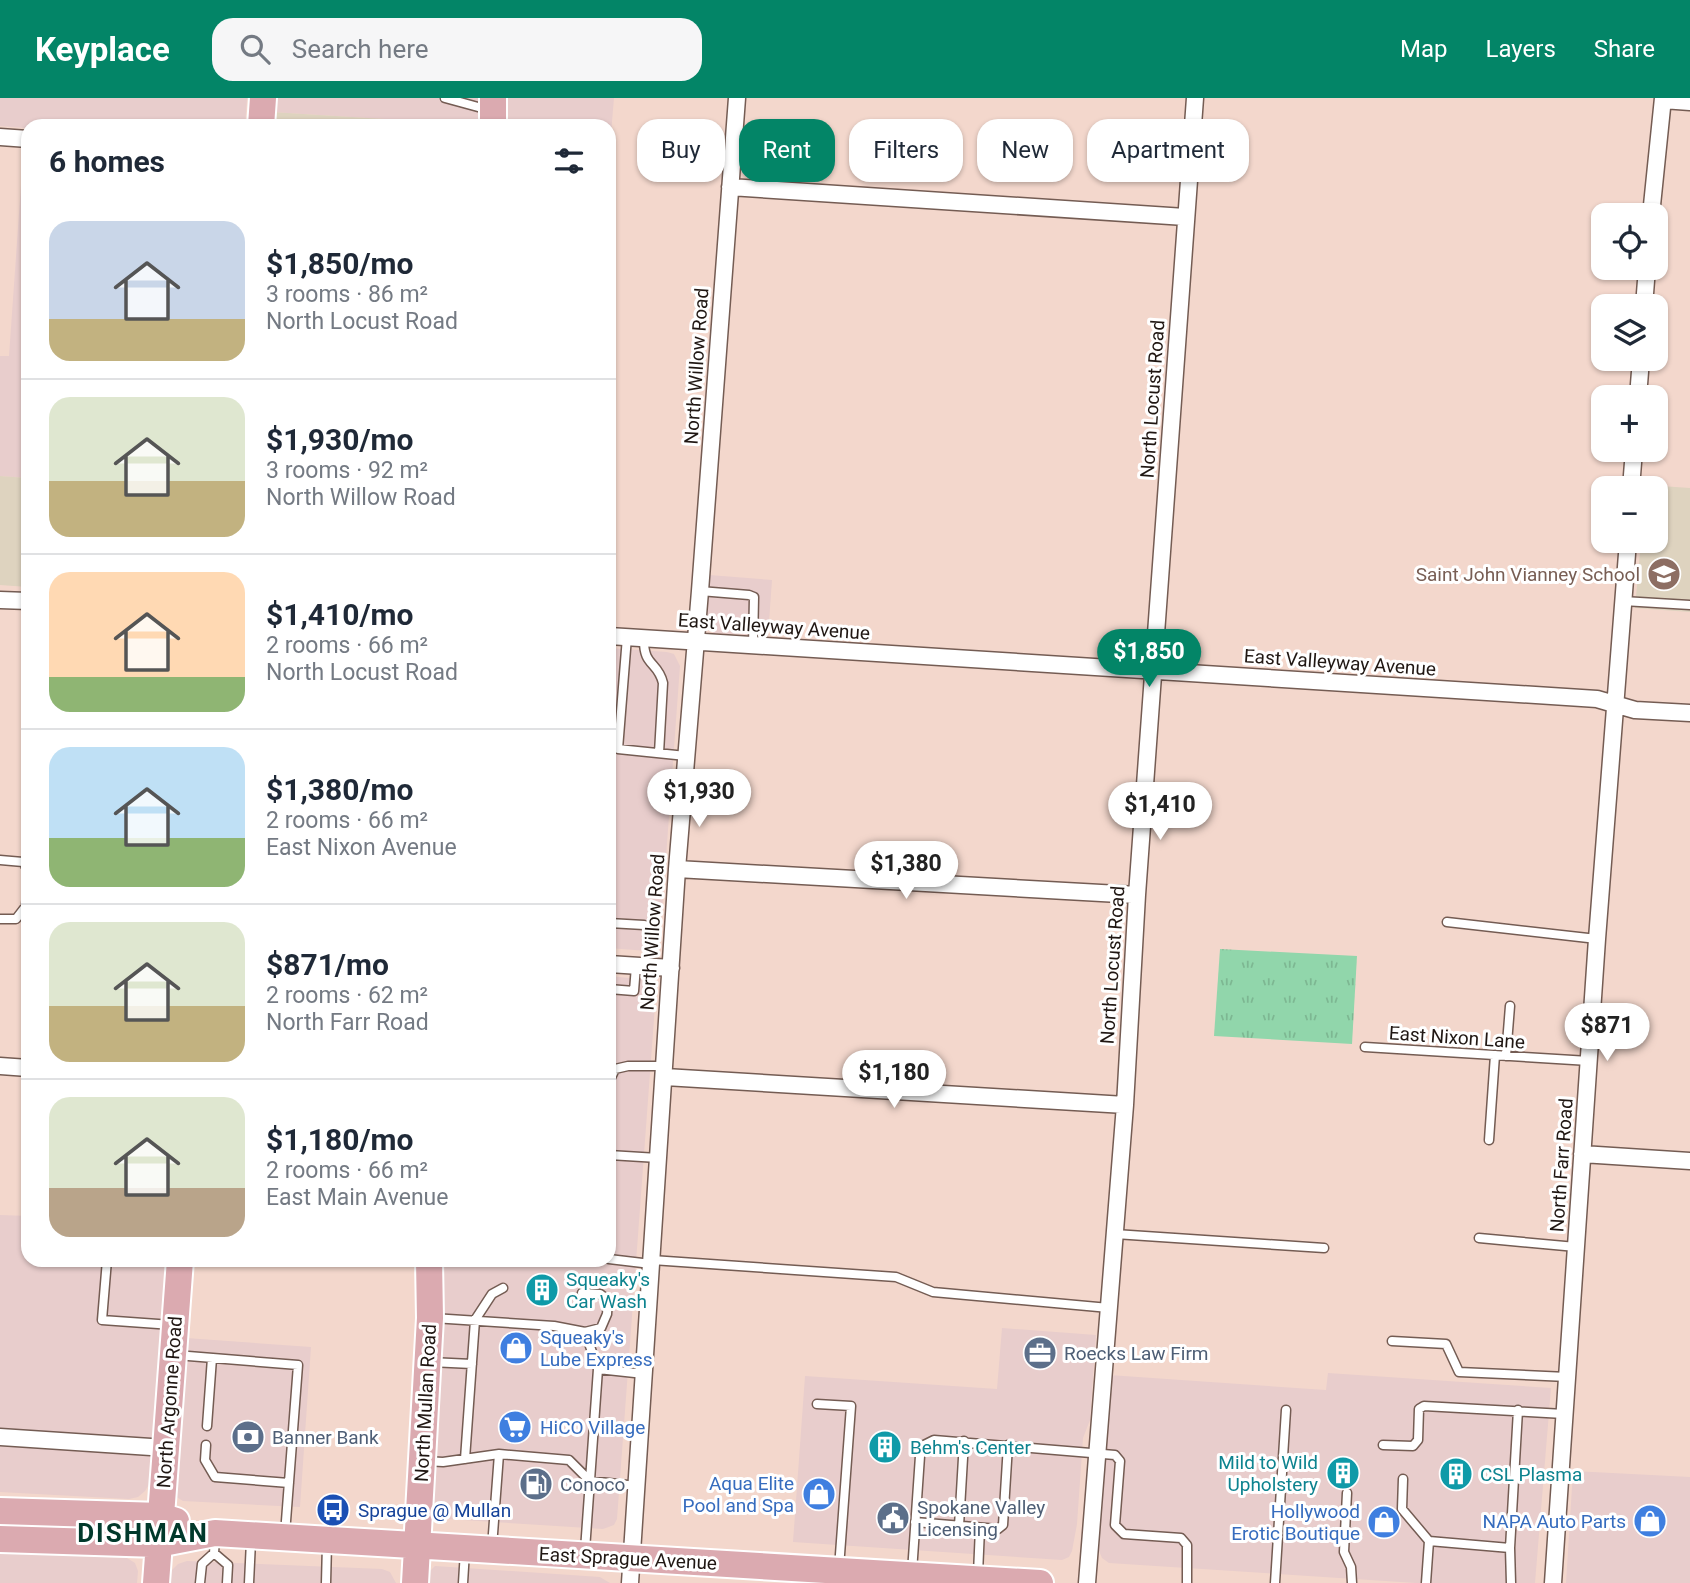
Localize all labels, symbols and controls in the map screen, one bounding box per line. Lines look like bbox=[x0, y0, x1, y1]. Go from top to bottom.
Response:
search box bbox=[212, 18, 702, 81]
text: Keyplace bbox=[35, 30, 170, 69]
icon: search bbox=[236, 30, 274, 68]
text: Search here bbox=[292, 34, 429, 64]
text: Map bbox=[1400, 35, 1448, 63]
text: Layers bbox=[1486, 35, 1556, 63]
text: Share bbox=[1594, 35, 1655, 63]
chip: Buy bbox=[637, 119, 725, 182]
chip: Rent bbox=[739, 119, 835, 182]
chip: Filters bbox=[849, 119, 963, 182]
chip: New bbox=[977, 119, 1073, 182]
chip: Apartment bbox=[1087, 119, 1249, 182]
icon: filters bbox=[550, 142, 588, 180]
text: 6 homes bbox=[49, 144, 165, 179]
map controls bbox=[1591, 203, 1668, 553]
button: locate bbox=[1591, 203, 1668, 280]
text: $1,850/mo bbox=[266, 246, 414, 281]
icon: home bbox=[105, 249, 189, 333]
text: 3 rooms · 86 m² bbox=[266, 281, 428, 308]
street label: North Willow Road bbox=[680, 287, 713, 445]
button: layers bbox=[1591, 294, 1668, 371]
text: North Locust Road bbox=[266, 308, 458, 335]
street label: North Locust Road bbox=[1135, 319, 1169, 479]
button: + bbox=[1591, 385, 1668, 462]
text: $1,930/mo bbox=[266, 422, 414, 457]
icon: home bbox=[105, 425, 189, 509]
text: 3 rooms · 92 m² bbox=[266, 457, 428, 484]
button: − bbox=[1591, 476, 1668, 553]
text: North Willow Road bbox=[266, 484, 456, 511]
school or university icon: Saint John Vianney School bbox=[1645, 555, 1683, 593]
place label: Saint John Vianney School bbox=[1416, 563, 1640, 586]
text: $1,410/mo bbox=[266, 597, 414, 632]
icon: home bbox=[105, 600, 189, 684]
street label: East Valleyway Avenue bbox=[677, 608, 871, 645]
pin: $1,850 bbox=[1092, 630, 1206, 689]
text: 2 rooms · 66 m² bbox=[266, 632, 428, 659]
text: $1,850 bbox=[1113, 638, 1185, 665]
street label: East Valleyway Avenue bbox=[1243, 644, 1437, 681]
text: North Locust Road bbox=[266, 659, 458, 686]
pin: $1,930 bbox=[642, 770, 756, 829]
text: $1,380/mo bbox=[266, 772, 414, 807]
icon: home bbox=[105, 775, 189, 859]
text: $1,930 bbox=[663, 778, 735, 805]
pin: $1,410 bbox=[1103, 782, 1217, 842]
text: $1,410 bbox=[1124, 791, 1196, 818]
text: 2 rooms · 66 m² bbox=[266, 807, 428, 834]
text: East Nixon Avenue bbox=[266, 834, 457, 861]
pin: $1,380 bbox=[849, 842, 963, 901]
text: $1,380 bbox=[870, 850, 942, 877]
street label: North Willow Road bbox=[636, 853, 669, 1011]
street label: North Locust Road bbox=[1095, 885, 1129, 1045]
text: $871/mo bbox=[266, 947, 389, 982]
icon: home bbox=[105, 950, 189, 1034]
text: 2 rooms · 62 m² bbox=[266, 982, 428, 1009]
pin: $871 bbox=[1566, 1004, 1648, 1063]
text: North Farr Road bbox=[266, 1009, 429, 1036]
text: $871 bbox=[1581, 1012, 1633, 1039]
street label: East Nixon Lane bbox=[1388, 1021, 1526, 1054]
pin: $1,180 bbox=[837, 1051, 951, 1110]
text: $1,180 bbox=[858, 1059, 930, 1086]
street label: North Farr Road bbox=[1545, 1097, 1578, 1233]
text: $1,180/mo bbox=[266, 1122, 414, 1157]
icon: home bbox=[105, 1125, 189, 1209]
text: 2 rooms · 66 m² bbox=[266, 1157, 428, 1184]
text: East Main Avenue bbox=[266, 1184, 448, 1211]
place label: Squeaky's Car Wash bbox=[566, 1268, 650, 1313]
building icon: Squeaky's Car Wash bbox=[523, 1271, 561, 1309]
street label: North Argonne Road bbox=[152, 1315, 187, 1489]
street label: North Mullan Road bbox=[410, 1323, 441, 1483]
place label: Squeaky's Lube Express bbox=[540, 1326, 653, 1371]
shop icon: Squeaky's Lube Express bbox=[497, 1329, 535, 1367]
office icon: Roecks Law Firm bbox=[1021, 1334, 1059, 1372]
place label: Roecks Law Firm bbox=[1064, 1342, 1209, 1365]
supermarket icon: HiCO Village bbox=[496, 1408, 534, 1446]
place label: HiCO Village bbox=[540, 1416, 645, 1439]
bank icon: Banner Bank bbox=[229, 1418, 267, 1456]
place label: Banner Bank bbox=[272, 1426, 379, 1449]
building icon: Behm's Center bbox=[866, 1428, 904, 1466]
place label: Behm's Center bbox=[910, 1436, 1031, 1459]
place label: Mild to Wild Upholstery bbox=[1218, 1451, 1318, 1496]
building icon: Mild to Wild Upholstery bbox=[1324, 1454, 1362, 1492]
building icon: CSL Plasma bbox=[1437, 1455, 1475, 1493]
place label: CSL Plasma bbox=[1480, 1463, 1582, 1486]
fuel station icon: Conoco bbox=[517, 1465, 555, 1503]
place label: Aqua Elite Pool and Spa bbox=[683, 1472, 794, 1517]
place label: Conoco bbox=[560, 1473, 625, 1496]
shop icon: Aqua Elite Pool and Spa bbox=[800, 1475, 838, 1513]
bus stop icon: Sprague @ Mullan bbox=[314, 1491, 352, 1529]
place label: Spokane Valley Licensing bbox=[917, 1496, 1045, 1541]
place label: Sprague @ Mullan bbox=[358, 1499, 511, 1522]
public building icon: Spokane Valley Licensing bbox=[874, 1499, 912, 1537]
place label: Hollywood Erotic Boutique bbox=[1231, 1500, 1360, 1545]
shop icon: NAPA Auto Parts bbox=[1631, 1502, 1669, 1540]
shop icon: Hollywood Erotic Boutique bbox=[1365, 1503, 1403, 1541]
place label: NAPA Auto Parts bbox=[1483, 1510, 1626, 1533]
district label: DISHMAN bbox=[77, 1518, 209, 1548]
street label: East Sprague Avenue bbox=[538, 1542, 718, 1575]

